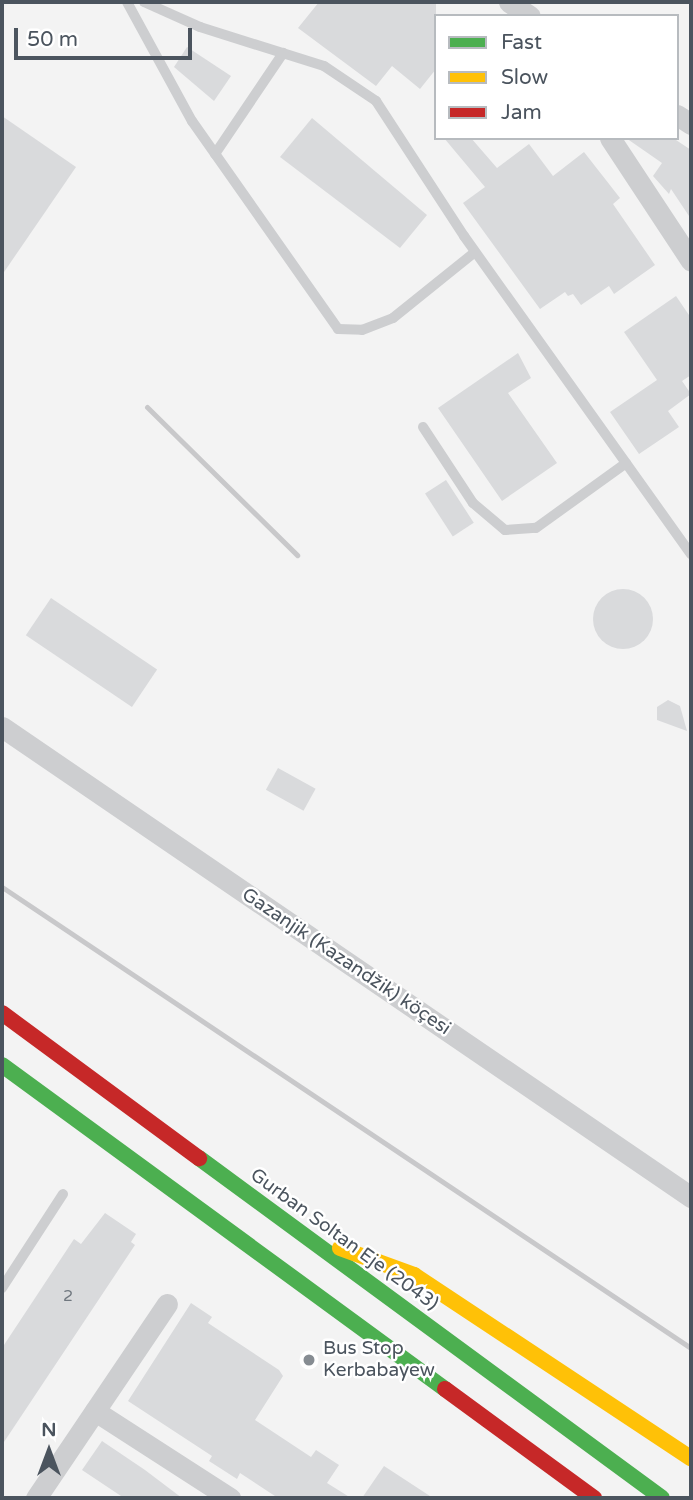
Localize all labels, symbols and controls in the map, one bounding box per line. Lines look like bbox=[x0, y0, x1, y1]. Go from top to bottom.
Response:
scale bar bbox=[18, 14, 196, 58]
legend bbox=[434, 14, 679, 140]
text: 50 m bbox=[27, 27, 78, 52]
text: Fast bbox=[501, 30, 542, 55]
text: Slow bbox=[501, 65, 548, 90]
text: Jam bbox=[501, 100, 542, 125]
street label: Gazanjik (Kazandžik) köçesi bbox=[237, 884, 455, 1040]
street label: Gurban Soltan Eje (2043) bbox=[245, 1164, 443, 1316]
house number: 2 bbox=[63, 1286, 73, 1306]
place label: Bus Stop Kerbabayew bbox=[323, 1338, 435, 1382]
marker: Bus Stop Kerbabayew bbox=[301, 1352, 317, 1368]
north arrow bbox=[14, 1416, 84, 1486]
text: N bbox=[41, 1419, 57, 1441]

